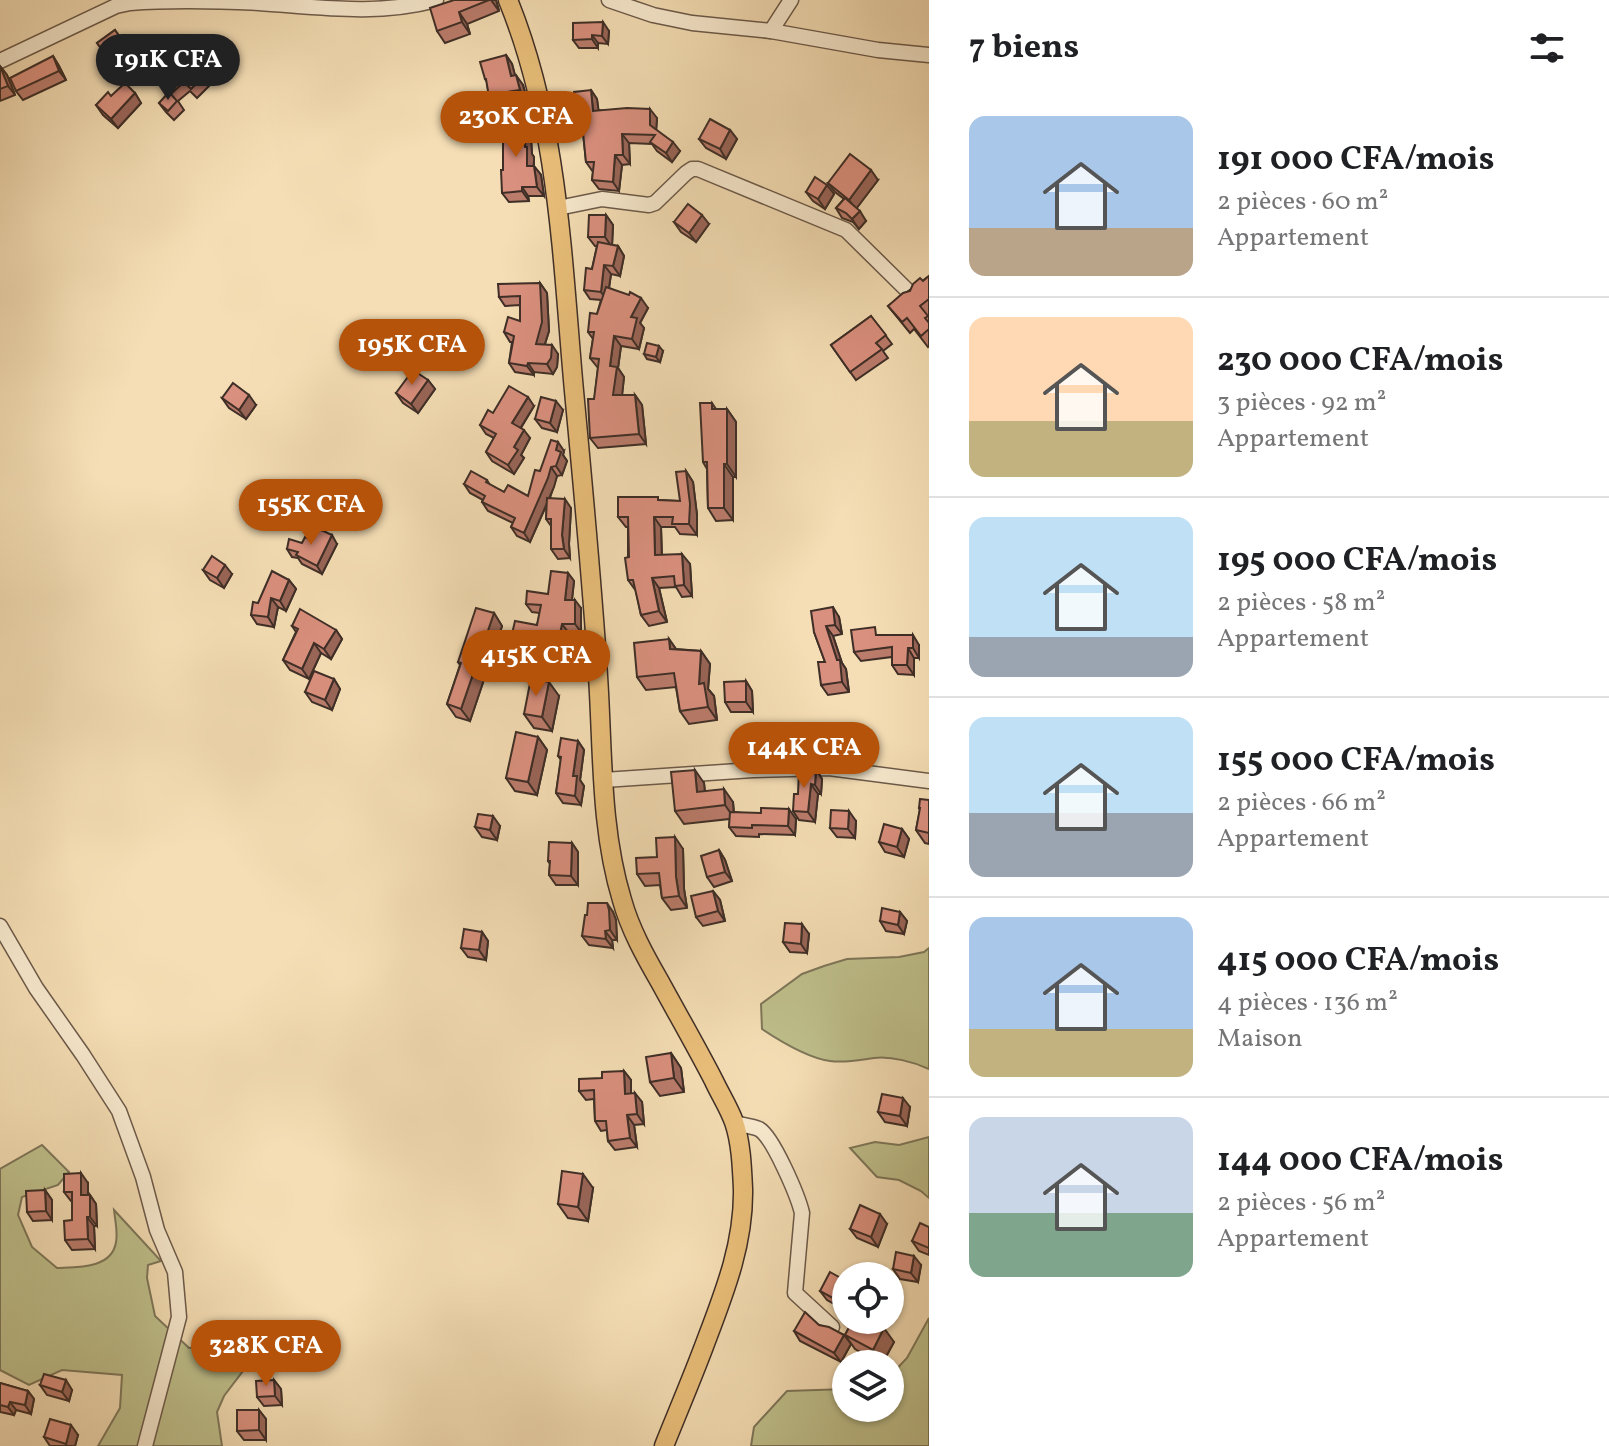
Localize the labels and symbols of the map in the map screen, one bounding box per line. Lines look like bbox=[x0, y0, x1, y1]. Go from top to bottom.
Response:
pin: 191K CFA bbox=[85, 34, 251, 102]
pin: 230K CFA bbox=[433, 91, 599, 159]
pin: 195K CFA bbox=[329, 319, 495, 387]
pin: 155K CFA bbox=[228, 479, 394, 547]
pin: 415K CFA bbox=[453, 630, 619, 698]
pin: 144K CFA bbox=[721, 722, 887, 790]
pin: 328K CFA bbox=[183, 1320, 349, 1388]

